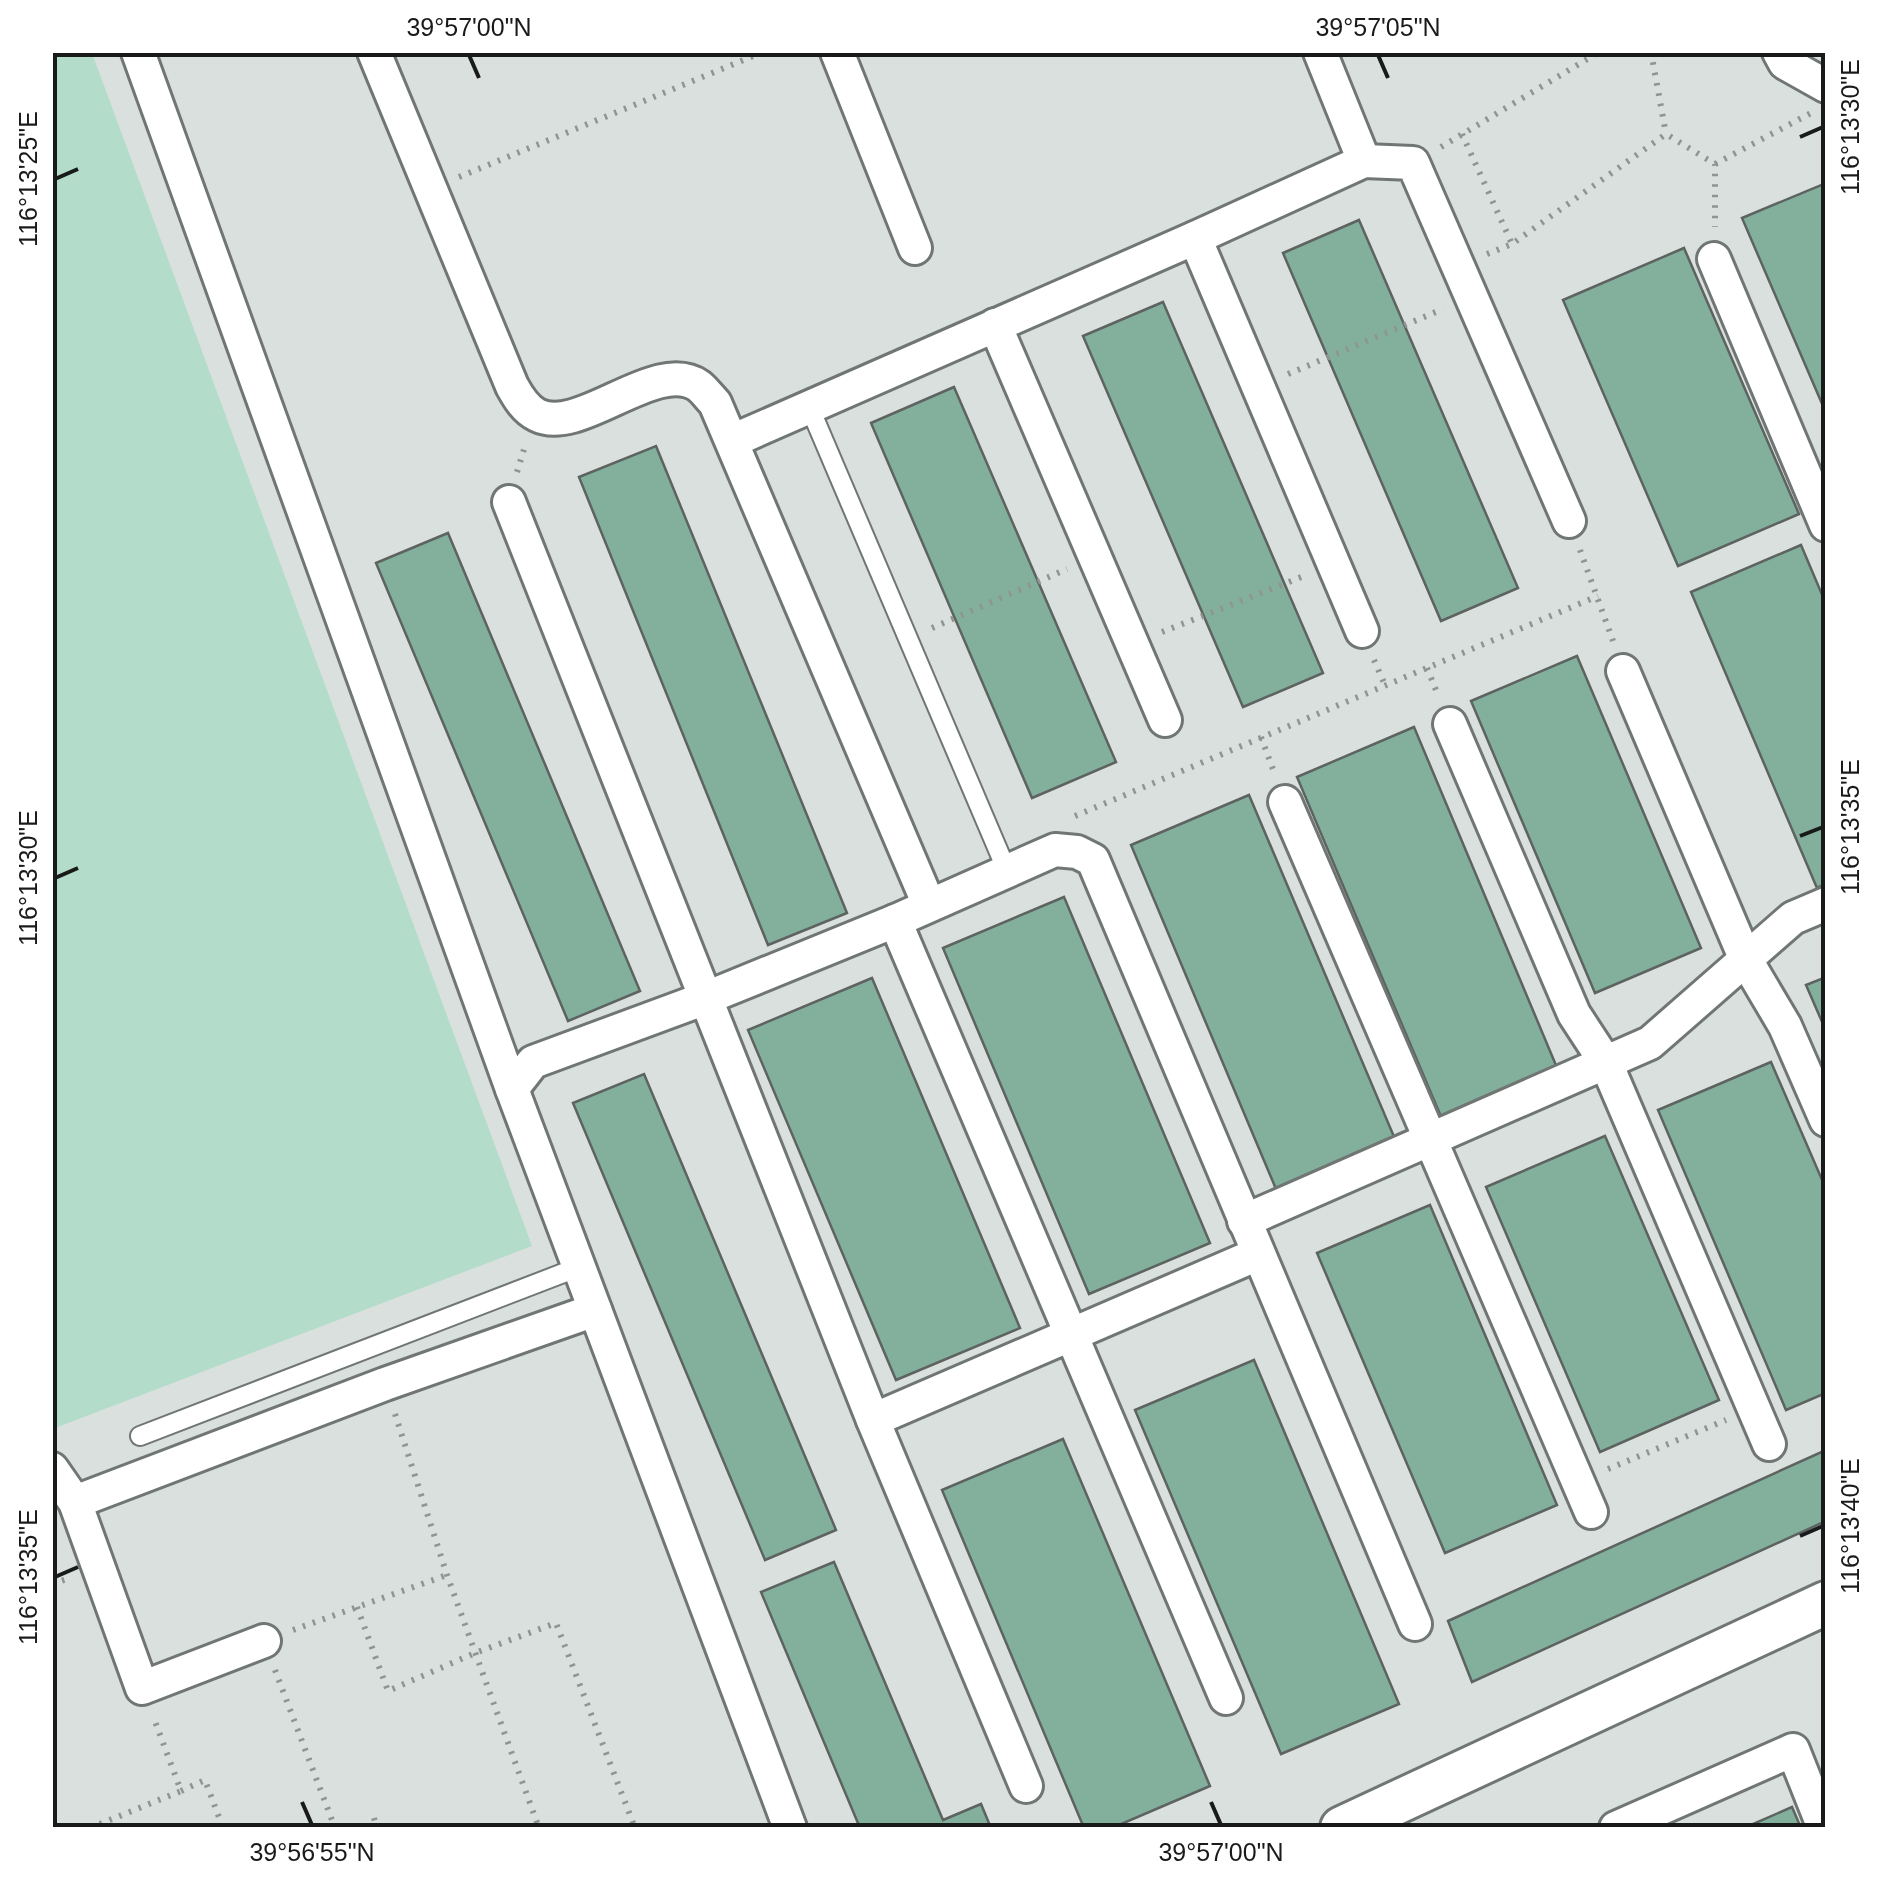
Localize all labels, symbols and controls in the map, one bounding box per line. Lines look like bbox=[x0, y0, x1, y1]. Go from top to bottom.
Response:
text: 39°57'00"N bbox=[406, 13, 532, 41]
text: 39°57'05"N bbox=[1315, 13, 1441, 41]
text: 116°13'30"E bbox=[1836, 59, 1864, 195]
text: 116°13'25"E bbox=[14, 111, 42, 247]
text: 116°13'35"E bbox=[1836, 759, 1864, 895]
text: 116°13'30"E bbox=[14, 810, 42, 946]
text: 116°13'40"E bbox=[1836, 1458, 1864, 1594]
text: 116°13'35"E bbox=[14, 1509, 42, 1645]
text: 39°56'55"N bbox=[249, 1838, 375, 1866]
text: 39°57'00"N bbox=[1158, 1838, 1284, 1866]

